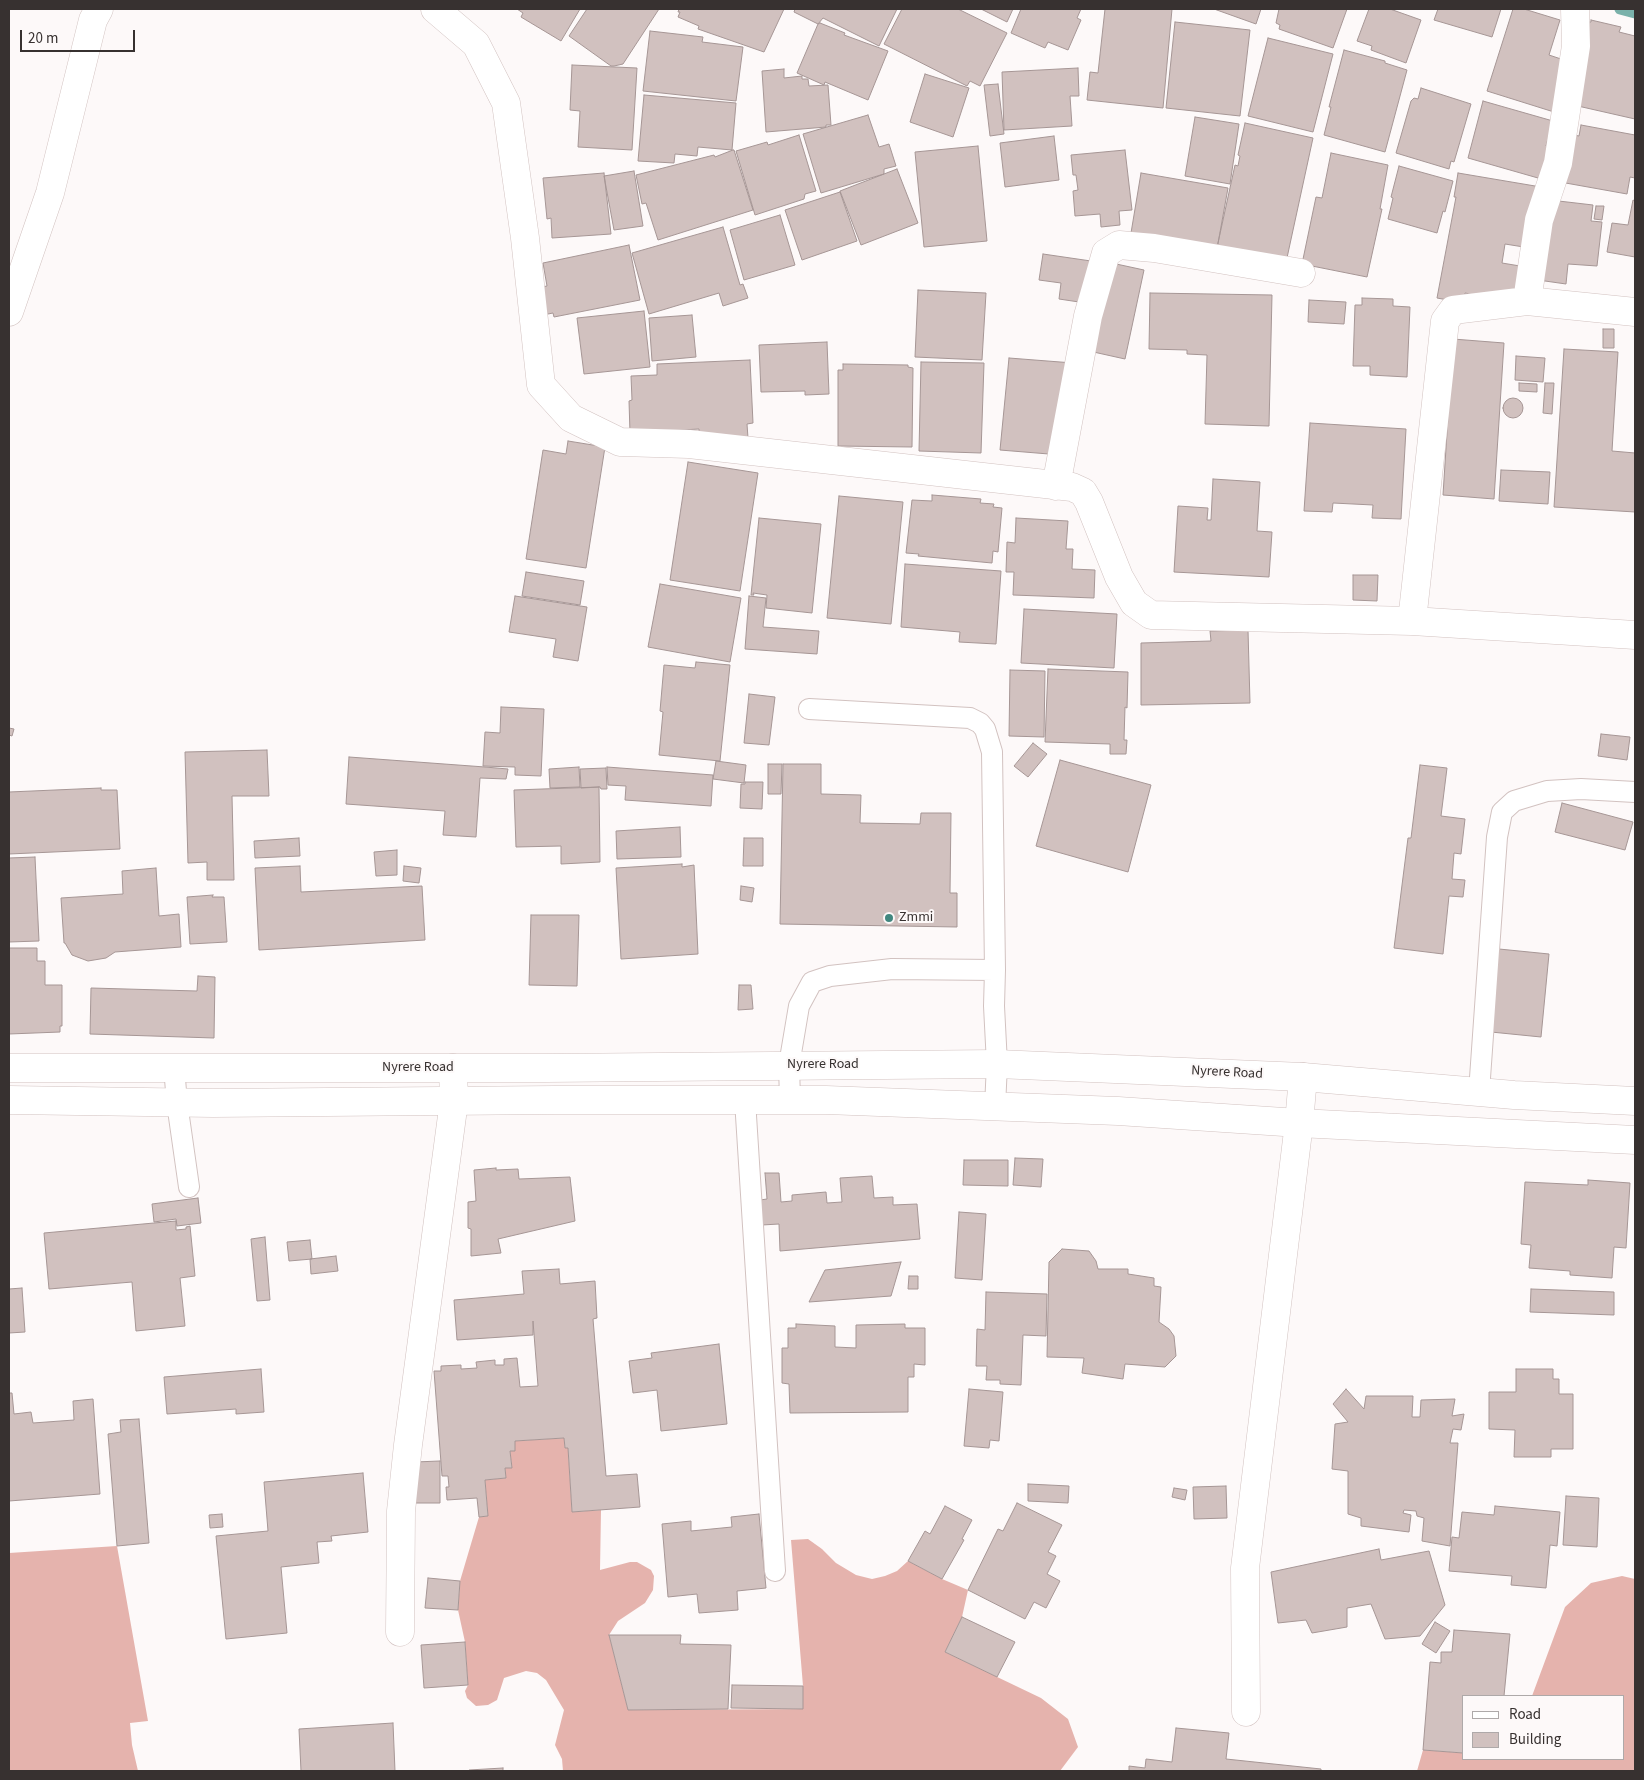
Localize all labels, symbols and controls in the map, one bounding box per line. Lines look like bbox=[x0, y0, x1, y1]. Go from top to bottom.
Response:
scale bar bbox=[22, 20, 138, 52]
text: 20 m bbox=[28, 28, 58, 49]
place label: Zmmi bbox=[899, 910, 933, 926]
marker: Zmmi bbox=[883, 912, 895, 924]
street label: Nyrere Road bbox=[787, 1057, 859, 1073]
street label: Nyrere Road bbox=[382, 1060, 454, 1076]
street label: Nyrere Road bbox=[1191, 1063, 1263, 1083]
legend bbox=[1462, 1695, 1624, 1760]
text: Road bbox=[1509, 1704, 1541, 1725]
text: Building bbox=[1509, 1729, 1561, 1750]

